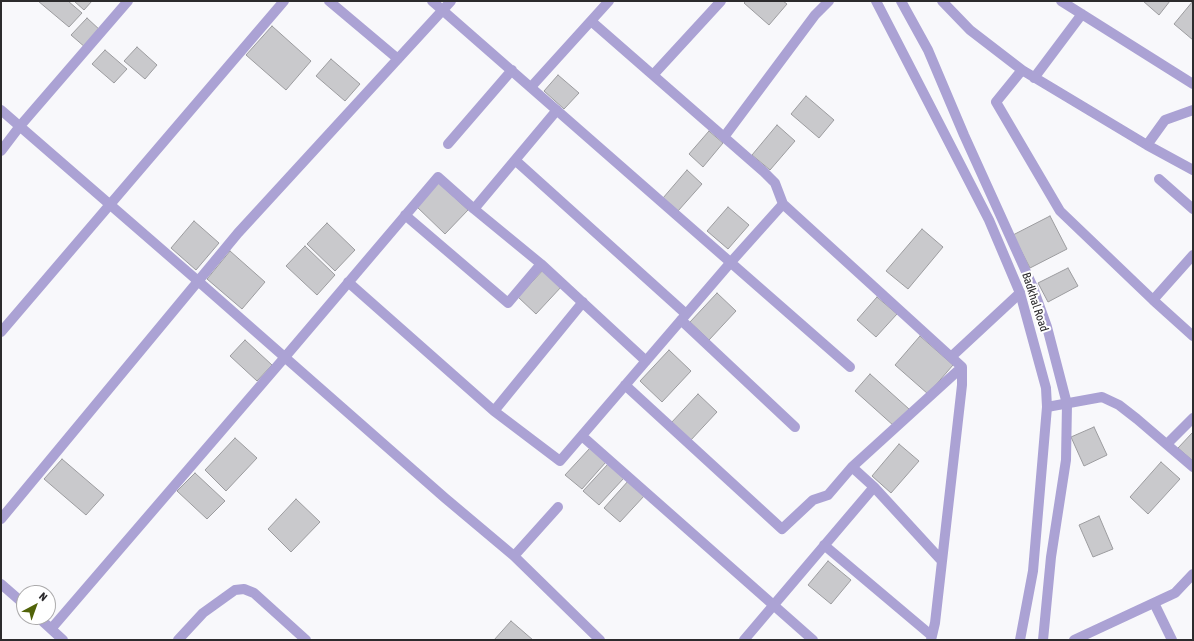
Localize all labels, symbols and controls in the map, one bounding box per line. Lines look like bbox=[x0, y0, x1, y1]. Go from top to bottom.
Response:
street label: Badkhal Road bbox=[1019, 271, 1051, 333]
north arrow bbox=[16, 585, 56, 625]
text: N bbox=[37, 590, 50, 603]

